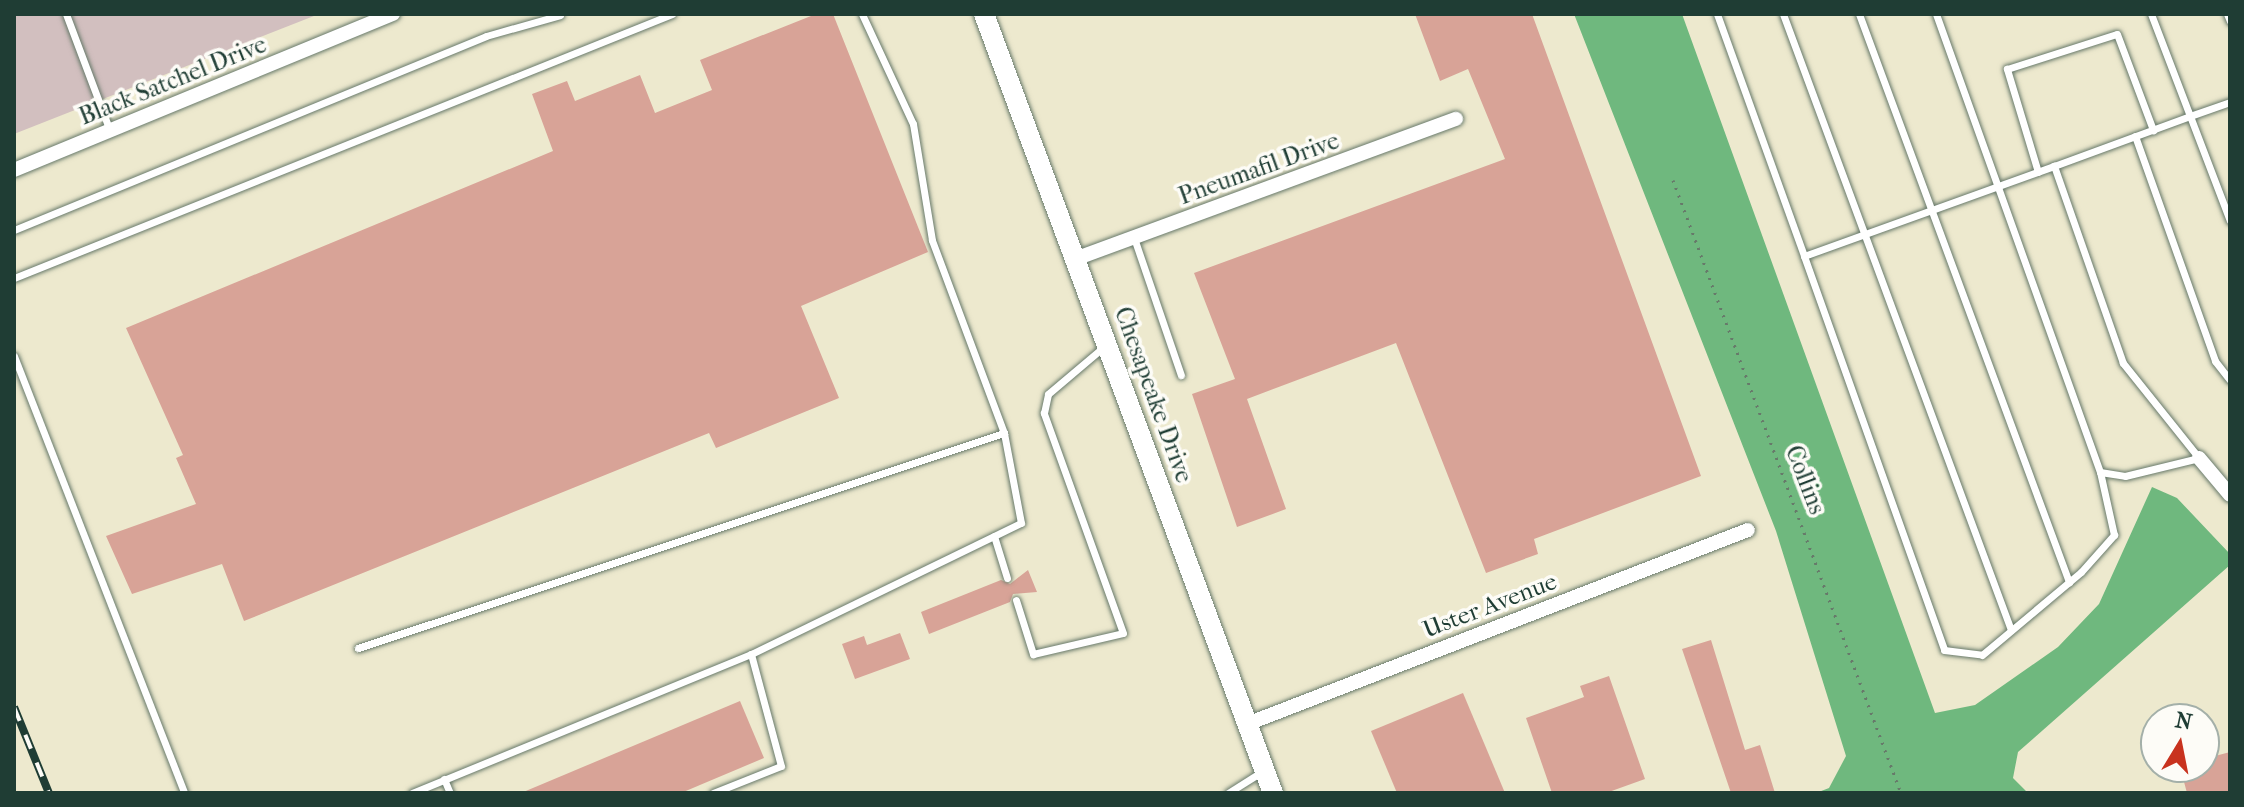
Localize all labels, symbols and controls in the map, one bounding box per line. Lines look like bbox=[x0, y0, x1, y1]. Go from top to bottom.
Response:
street label: Black Satchel Drive bbox=[75, 30, 271, 132]
street label: Pneumafil Drive bbox=[1175, 127, 1343, 211]
street label: Chesapeake Drive bbox=[1108, 303, 1198, 487]
street label: Collins bbox=[1779, 442, 1831, 518]
street label: Uster Avenue bbox=[1419, 567, 1561, 645]
north arrow bbox=[2140, 703, 2220, 783]
text: N bbox=[2173, 707, 2194, 736]

